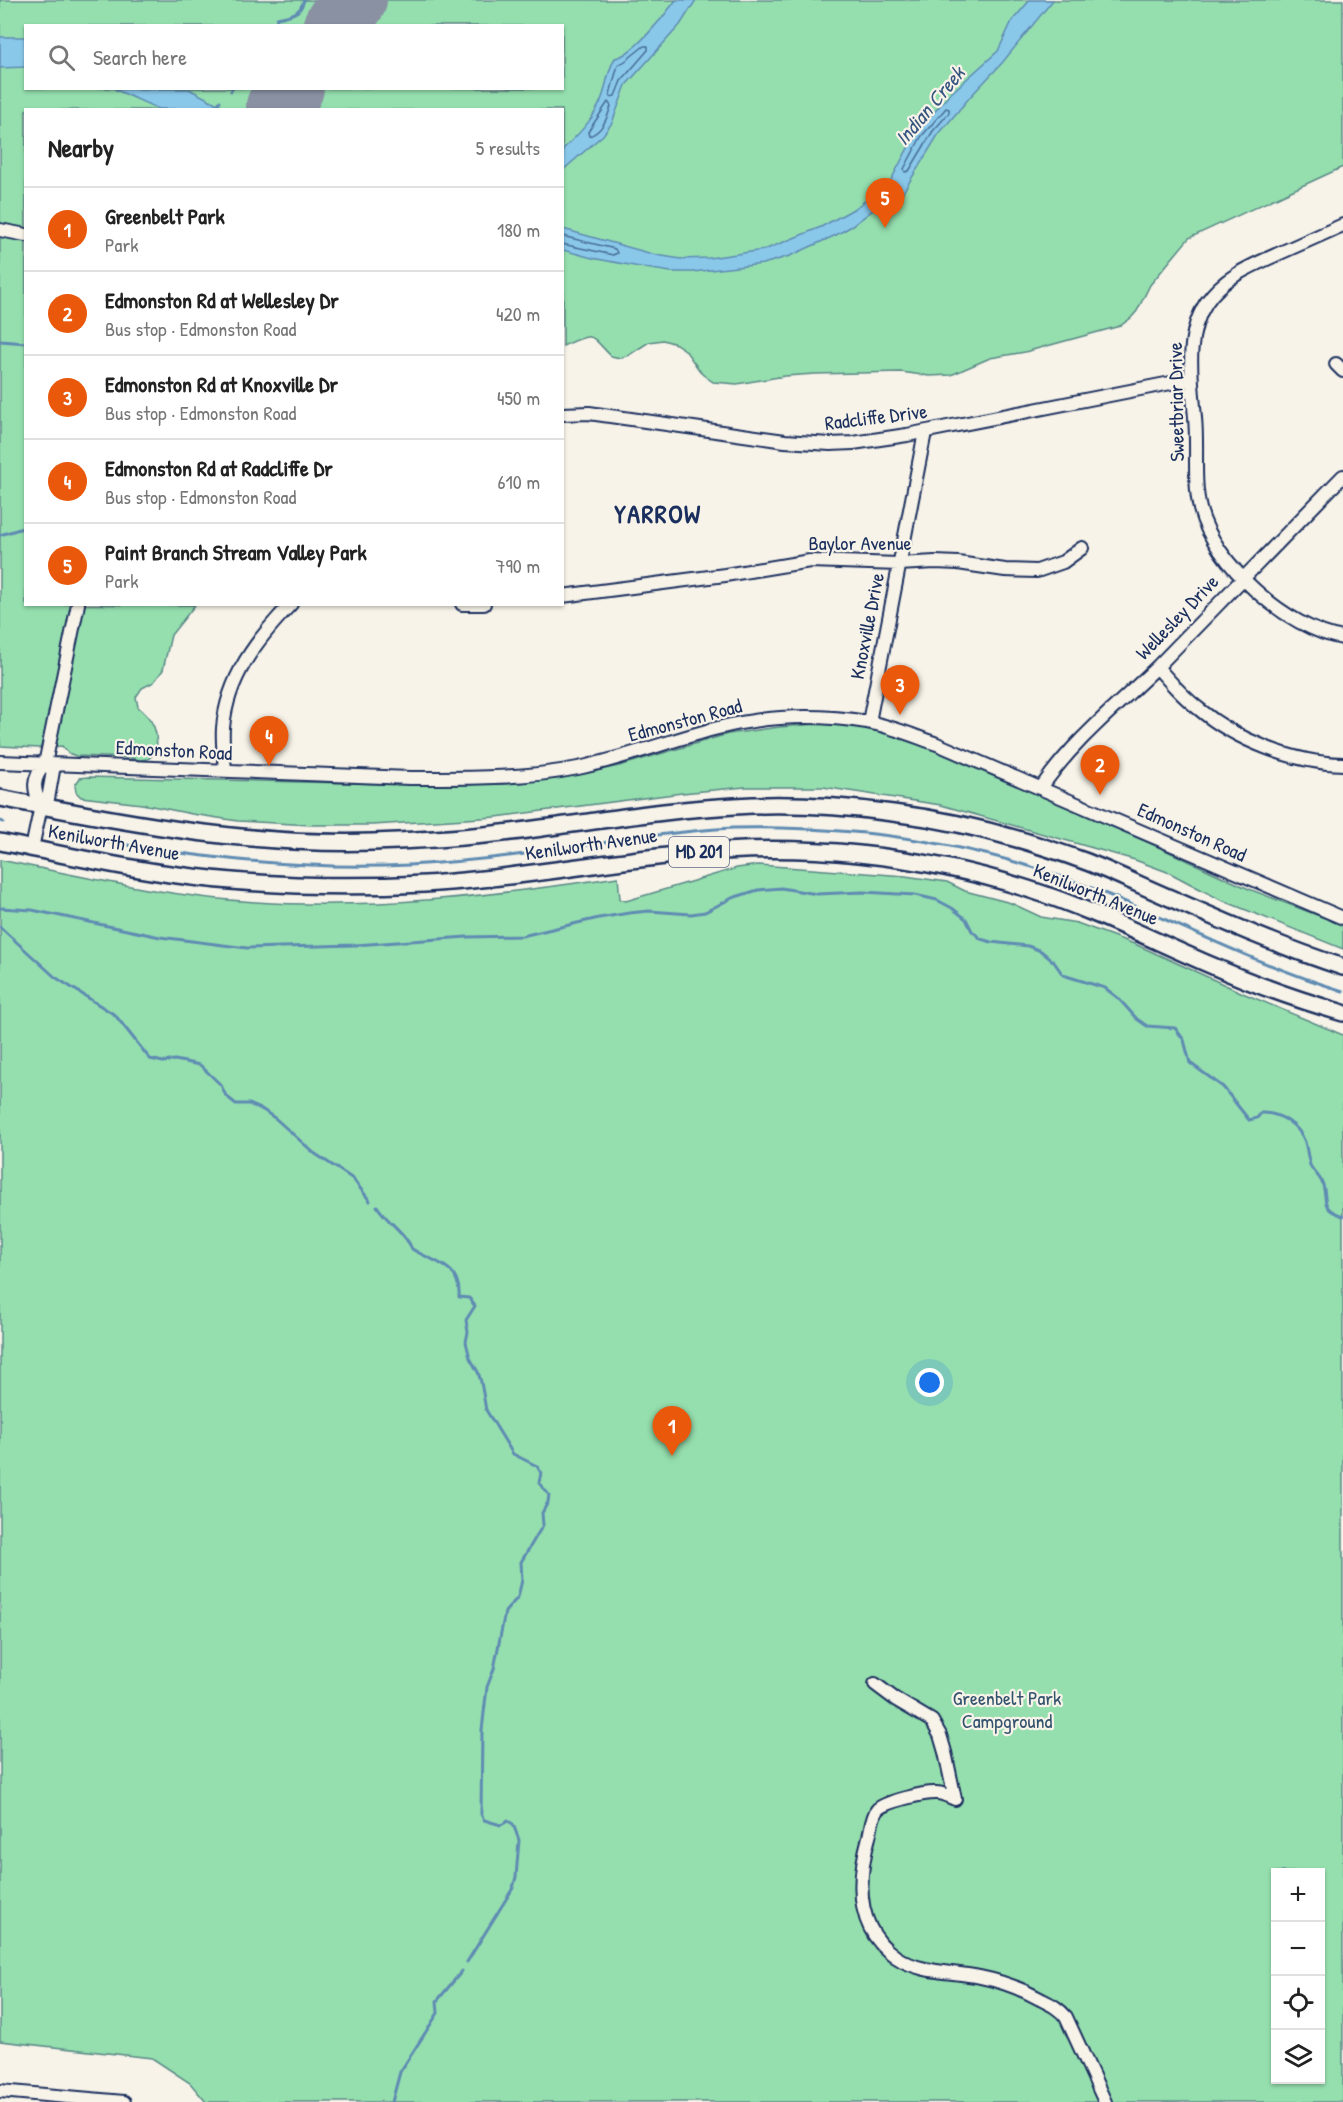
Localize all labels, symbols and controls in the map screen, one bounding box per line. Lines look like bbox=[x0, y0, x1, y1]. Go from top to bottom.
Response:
search box bbox=[24, 24, 564, 90]
icon: search bbox=[45, 41, 78, 74]
text: Search here bbox=[93, 42, 187, 72]
water label: Indian Creek bbox=[888, 58, 973, 151]
text: Nearby bbox=[48, 130, 114, 165]
text: 5 results bbox=[476, 134, 540, 161]
pin: 5 bbox=[866, 178, 904, 228]
text: Greenbelt Park bbox=[105, 201, 225, 231]
text: 1 bbox=[64, 216, 71, 243]
text: 180 m bbox=[497, 216, 540, 243]
text: Park bbox=[105, 231, 138, 258]
text: Edmonston Rd at Wellesley Dr bbox=[105, 285, 339, 315]
text: 2 bbox=[63, 300, 72, 327]
text: 420 m bbox=[496, 300, 540, 327]
text: Bus stop · Edmonston Road bbox=[105, 315, 296, 342]
street label: Sweetbriar Drive bbox=[1161, 342, 1190, 462]
text: Edmonston Rd at Knoxville Dr bbox=[105, 369, 338, 399]
text: 3 bbox=[63, 384, 72, 411]
text: 450 m bbox=[497, 384, 540, 411]
street label: Radcliffe Drive bbox=[823, 397, 929, 436]
text: Bus stop · Edmonston Road bbox=[105, 399, 296, 426]
text: Edmonston Rd at Radcliffe Dr bbox=[105, 453, 333, 483]
text: 4 bbox=[64, 468, 71, 495]
text: 610 m bbox=[498, 468, 540, 495]
text: Bus stop · Edmonston Road bbox=[105, 483, 296, 510]
district label: YARROW bbox=[614, 496, 702, 531]
street label: Baylor Avenue bbox=[809, 529, 911, 556]
text: Paint Branch Stream Valley Park bbox=[105, 537, 367, 567]
text: 5 bbox=[63, 552, 72, 579]
text: 790 m bbox=[496, 552, 540, 579]
text: Park bbox=[105, 567, 138, 594]
street label: Wellesley Drive bbox=[1129, 568, 1224, 665]
street label: Knoxville Drive bbox=[843, 570, 890, 681]
pin: 3 bbox=[880, 666, 920, 715]
street label: Edmonston Road bbox=[625, 691, 745, 748]
pin: 4 bbox=[250, 716, 288, 766]
street label: Edmonston Road bbox=[115, 733, 233, 766]
pin: 2 bbox=[1080, 746, 1120, 795]
street label: Edmonston Road bbox=[1134, 796, 1251, 868]
street label: Kenilworth Avenue bbox=[46, 817, 182, 866]
street label: Kenilworth Avenue bbox=[523, 821, 659, 866]
road number: MD 201 bbox=[669, 837, 729, 867]
street label: Kenilworth Avenue bbox=[1030, 856, 1163, 931]
your location bbox=[915, 1368, 944, 1397]
pin: 1 bbox=[652, 1406, 692, 1456]
park label: Greenbelt Park Campground bbox=[953, 1684, 1061, 1734]
map controls bbox=[1271, 1868, 1325, 2084]
button: + bbox=[1271, 1868, 1325, 1922]
button: − bbox=[1271, 1922, 1325, 1976]
button: locate bbox=[1271, 1976, 1325, 2030]
button: layers bbox=[1271, 2030, 1325, 2084]

